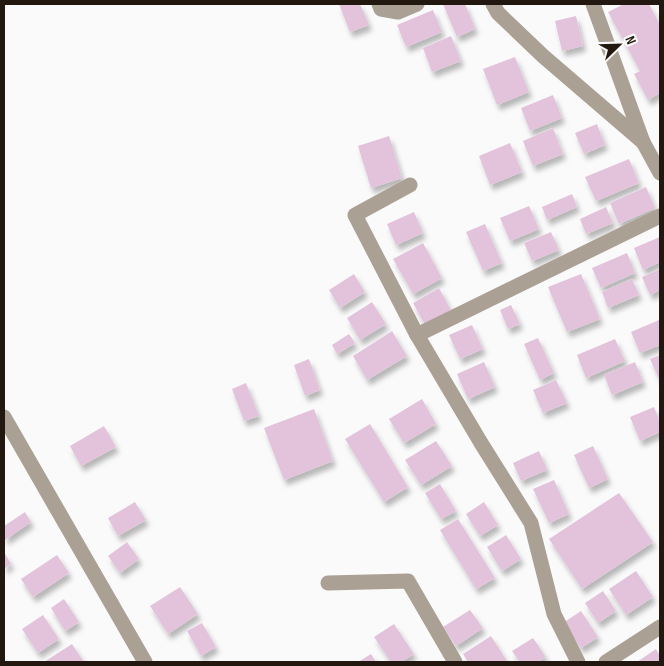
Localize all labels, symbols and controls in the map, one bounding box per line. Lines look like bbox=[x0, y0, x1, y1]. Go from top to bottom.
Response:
north arrow bbox=[594, 20, 644, 70]
text: N bbox=[621, 33, 640, 47]

